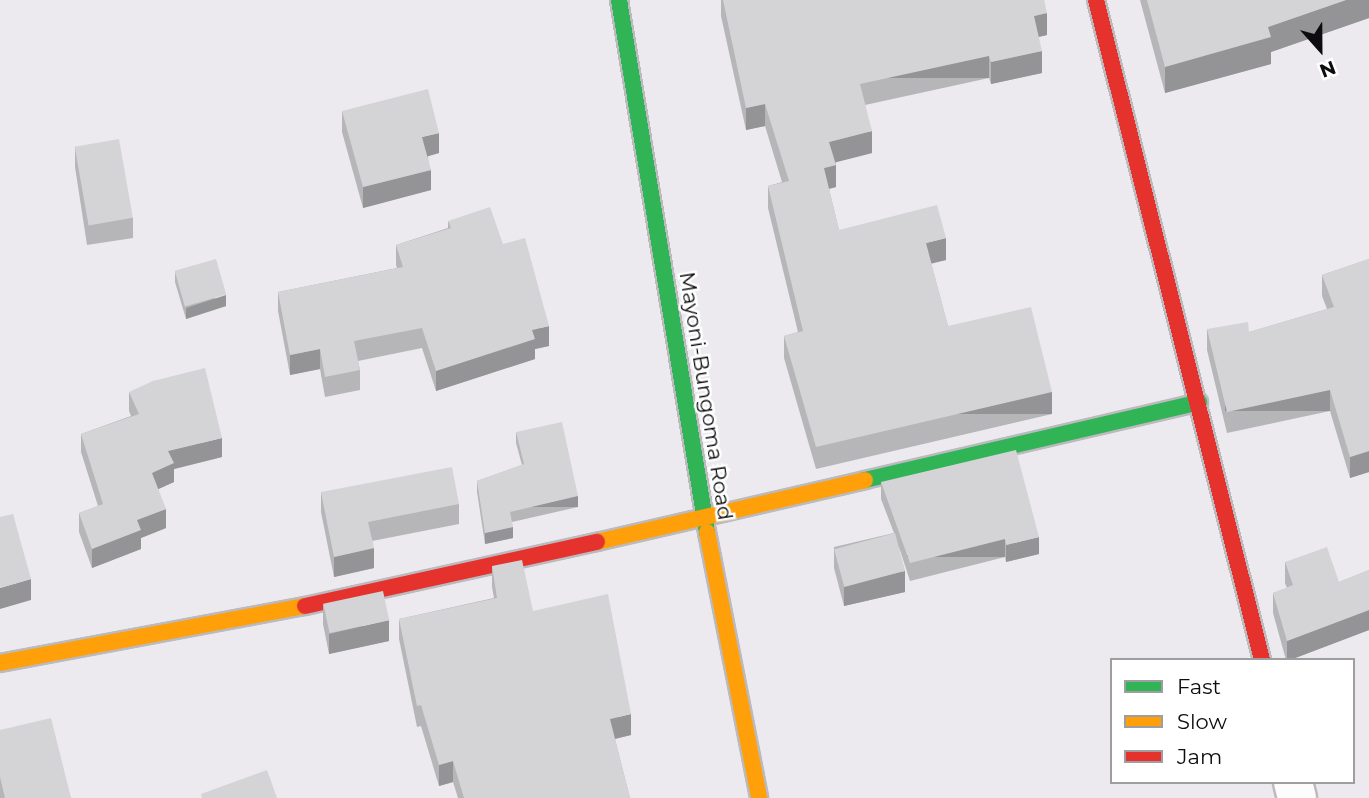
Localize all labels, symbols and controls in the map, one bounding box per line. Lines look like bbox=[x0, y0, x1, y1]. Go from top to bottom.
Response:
north arrow bbox=[1285, 14, 1355, 84]
text: N bbox=[1316, 56, 1339, 83]
street label: Mayoni-Bungoma Road bbox=[674, 270, 738, 522]
legend bbox=[1110, 658, 1355, 784]
text: Fast bbox=[1177, 674, 1221, 699]
text: Slow bbox=[1177, 709, 1227, 734]
text: Jam bbox=[1177, 744, 1222, 769]

